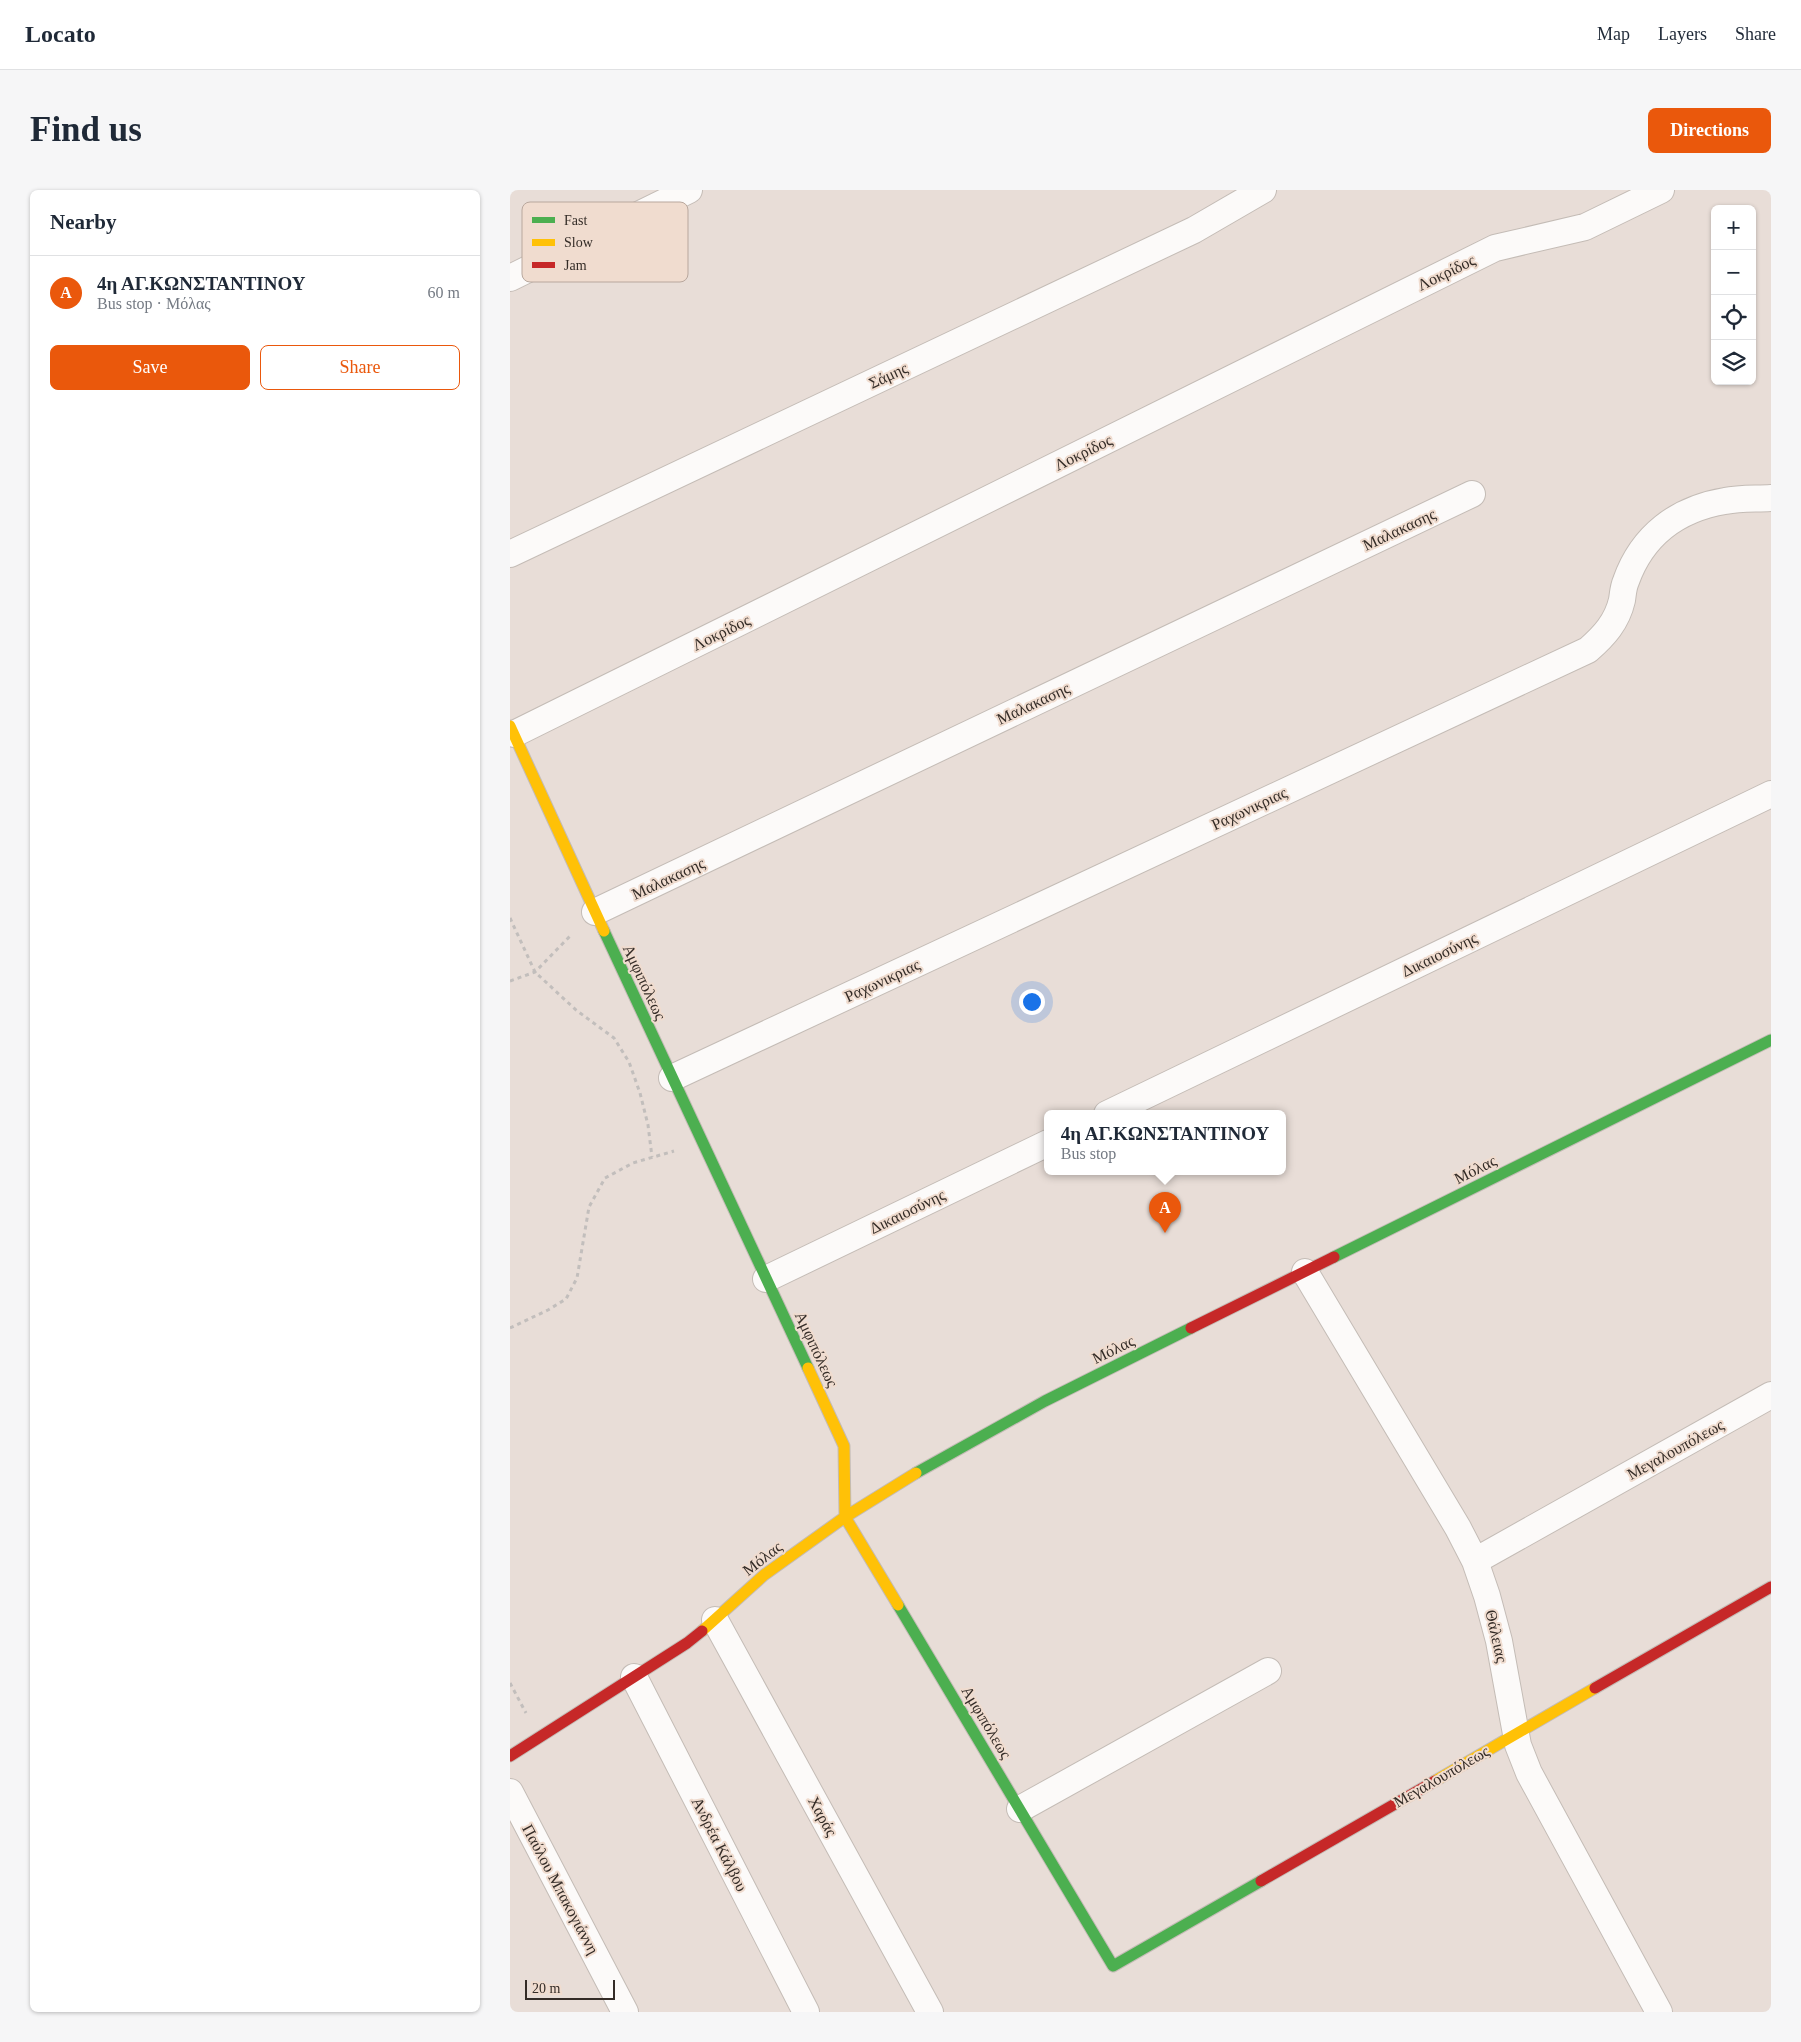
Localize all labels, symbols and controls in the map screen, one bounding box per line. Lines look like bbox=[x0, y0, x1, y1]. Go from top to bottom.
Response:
text: Locato bbox=[25, 21, 96, 47]
text: Map bbox=[1597, 24, 1630, 44]
text: Layers bbox=[1658, 24, 1707, 44]
text: Share bbox=[1735, 24, 1776, 44]
button: Directions bbox=[1648, 108, 1771, 153]
text: Find us bbox=[30, 110, 142, 149]
legend bbox=[522, 202, 688, 282]
map controls bbox=[1711, 205, 1756, 385]
button: + bbox=[1711, 205, 1756, 250]
text: Nearby bbox=[50, 210, 117, 234]
text: Fast bbox=[564, 213, 587, 228]
text: Slow bbox=[564, 235, 594, 250]
button: − bbox=[1711, 250, 1756, 295]
street label: Λοκρίδος bbox=[1415, 251, 1479, 295]
text: Jam bbox=[564, 258, 587, 273]
text: 4η ΑΓ.ΚΩΝΣΤΑΝΤΙΝΟΥ bbox=[97, 273, 305, 294]
text: A bbox=[60, 284, 72, 301]
text: 60 m bbox=[428, 284, 460, 301]
text: Bus stop · Μόλας bbox=[97, 295, 211, 312]
button: locate bbox=[1711, 295, 1756, 340]
button: layers bbox=[1711, 340, 1756, 385]
button: Save bbox=[50, 345, 250, 390]
button: Share bbox=[260, 345, 460, 390]
street label: Σάμης bbox=[866, 359, 911, 393]
street label: Λοκρίδος bbox=[1052, 431, 1116, 475]
street label: Μαλακασης bbox=[1360, 505, 1439, 555]
street label: Λοκρίδος bbox=[690, 611, 754, 655]
street label: Μαλακασης bbox=[994, 679, 1073, 729]
street label: Ραχωνικριας bbox=[1209, 783, 1291, 834]
street label: Μαλακασης bbox=[629, 854, 708, 904]
street label: Δικαιοσύνης bbox=[1399, 929, 1481, 981]
street label: Αμφιπόλεως bbox=[619, 942, 670, 1024]
street label: Ραχωνικριας bbox=[842, 955, 924, 1006]
your location bbox=[1019, 989, 1045, 1015]
popup bbox=[1044, 1110, 1286, 1175]
text: 4η ΑΓ.ΚΩΝΣΤΑΝΤΙΝΟΥ bbox=[1061, 1123, 1269, 1144]
text: Bus stop bbox=[1061, 1145, 1116, 1162]
street label: Μόλας bbox=[1451, 1151, 1500, 1187]
street label: Δικαιοσύνης bbox=[867, 1186, 949, 1238]
pin: A bbox=[1149, 1192, 1181, 1233]
street label: Αμφιπόλεως bbox=[791, 1309, 842, 1391]
street label: Μόλας bbox=[1089, 1332, 1138, 1367]
street label: Μεγαλουπόλεως bbox=[1624, 1416, 1727, 1484]
street label: Μόλας bbox=[739, 1538, 786, 1579]
street label: Θάλειας bbox=[1482, 1608, 1511, 1665]
street label: Αμφιπόλεως bbox=[958, 1683, 1015, 1762]
street label: Μεγαλουπόλεως bbox=[1390, 1742, 1493, 1812]
street label: Χαράς bbox=[804, 1793, 841, 1840]
street label: Ανδρέα Κάλβου bbox=[688, 1794, 751, 1895]
street label: Παύλου Μπακογιάννη bbox=[518, 1821, 602, 1958]
scale bar bbox=[525, 1977, 615, 2000]
text: 20 m bbox=[532, 1981, 560, 1996]

